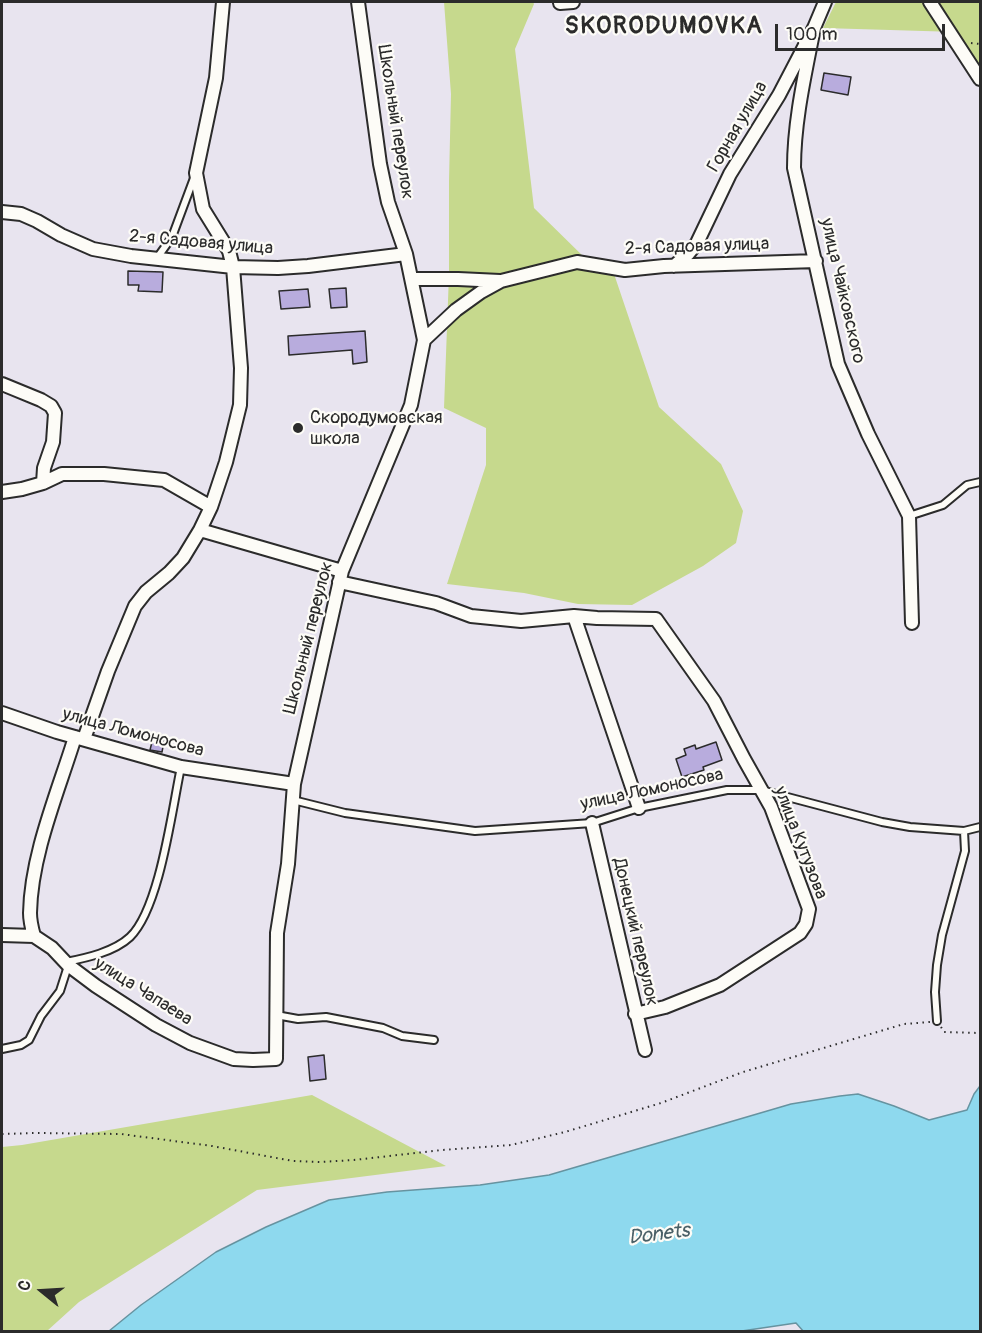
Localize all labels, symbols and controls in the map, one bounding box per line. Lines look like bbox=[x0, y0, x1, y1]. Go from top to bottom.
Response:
scale bar bbox=[778, 12, 948, 50]
district label: SKORODUMOVKA bbox=[565, 13, 763, 41]
text: 100 m bbox=[786, 23, 838, 46]
street label: Школьный переулок bbox=[372, 43, 418, 201]
street label: Горная улица bbox=[703, 78, 773, 176]
street label: улица Чайковского bbox=[815, 216, 869, 366]
street label: 2-я Садовая улица bbox=[128, 226, 274, 260]
street label: 2-я Садовая улица bbox=[624, 234, 770, 260]
place label: Скородумовская школа bbox=[310, 407, 442, 450]
marker: Скородумовская школа bbox=[291, 421, 305, 435]
street label: Школьный переулок bbox=[280, 560, 338, 716]
street label: улица Ломоносова bbox=[60, 704, 206, 762]
street label: улица Ломоносова bbox=[579, 764, 725, 816]
street label: улица Кутузова bbox=[769, 784, 831, 902]
street label: Донецкий переулок bbox=[607, 856, 663, 1008]
street label: улица Чапаева bbox=[90, 953, 196, 1031]
water label: Donets bbox=[627, 1219, 691, 1251]
north arrow bbox=[12, 1261, 72, 1321]
text: С bbox=[14, 1278, 36, 1293]

